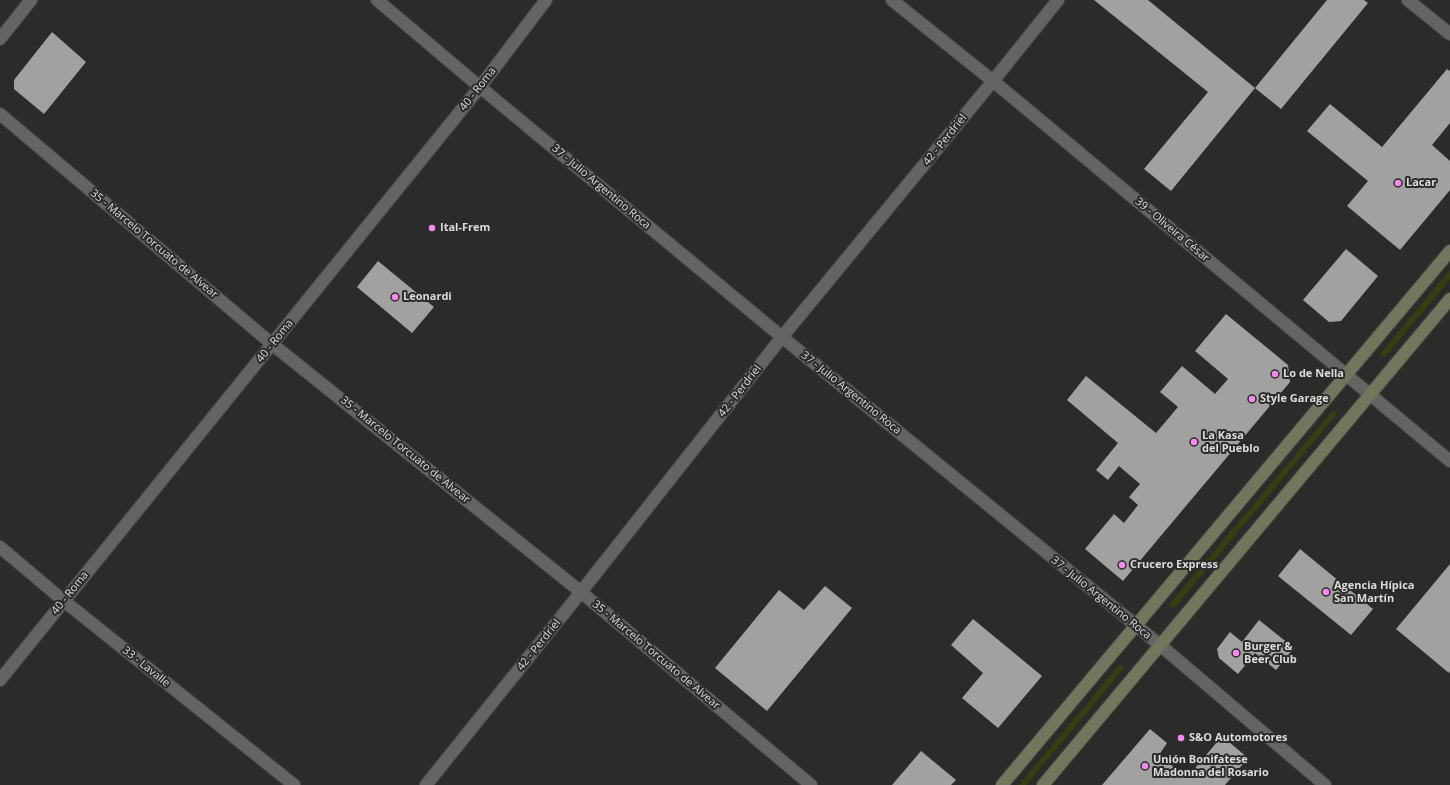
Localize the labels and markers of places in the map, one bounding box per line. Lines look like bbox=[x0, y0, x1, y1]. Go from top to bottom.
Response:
place label: Lacar bbox=[1406, 176, 1436, 190]
marker: Lacar bbox=[1393, 178, 1403, 188]
place label: Ital-Frem bbox=[440, 221, 490, 235]
marker: Ital-Frem bbox=[427, 223, 437, 233]
place label: Leonardi bbox=[403, 290, 452, 304]
marker: Leonardi bbox=[390, 292, 400, 302]
place label: Lo de Nella bbox=[1283, 367, 1344, 381]
marker: Lo de Nella bbox=[1270, 369, 1280, 379]
place label: Style Garage bbox=[1260, 392, 1329, 406]
marker: Style Garage bbox=[1247, 394, 1257, 404]
place label: La Kasa del Pueblo bbox=[1202, 429, 1259, 455]
marker: La Kasa del Pueblo bbox=[1189, 437, 1199, 447]
place label: Crucero Express bbox=[1130, 558, 1218, 572]
marker: Crucero Express bbox=[1117, 560, 1127, 570]
place label: Agencia Hípica San Martín bbox=[1334, 579, 1414, 605]
marker: Agencia Hípica San Martín bbox=[1321, 587, 1331, 597]
place label: Burger & Beer Club bbox=[1244, 640, 1297, 666]
marker: Burger & Beer Club bbox=[1231, 648, 1241, 658]
place label: S&O Automotores bbox=[1189, 731, 1287, 745]
marker: S&O Automotores bbox=[1176, 733, 1186, 743]
place label: Unión Bonifatese Madonna del Rosario bbox=[1153, 753, 1269, 779]
marker: Unión Bonifatese Madonna del Rosario bbox=[1140, 761, 1150, 771]

